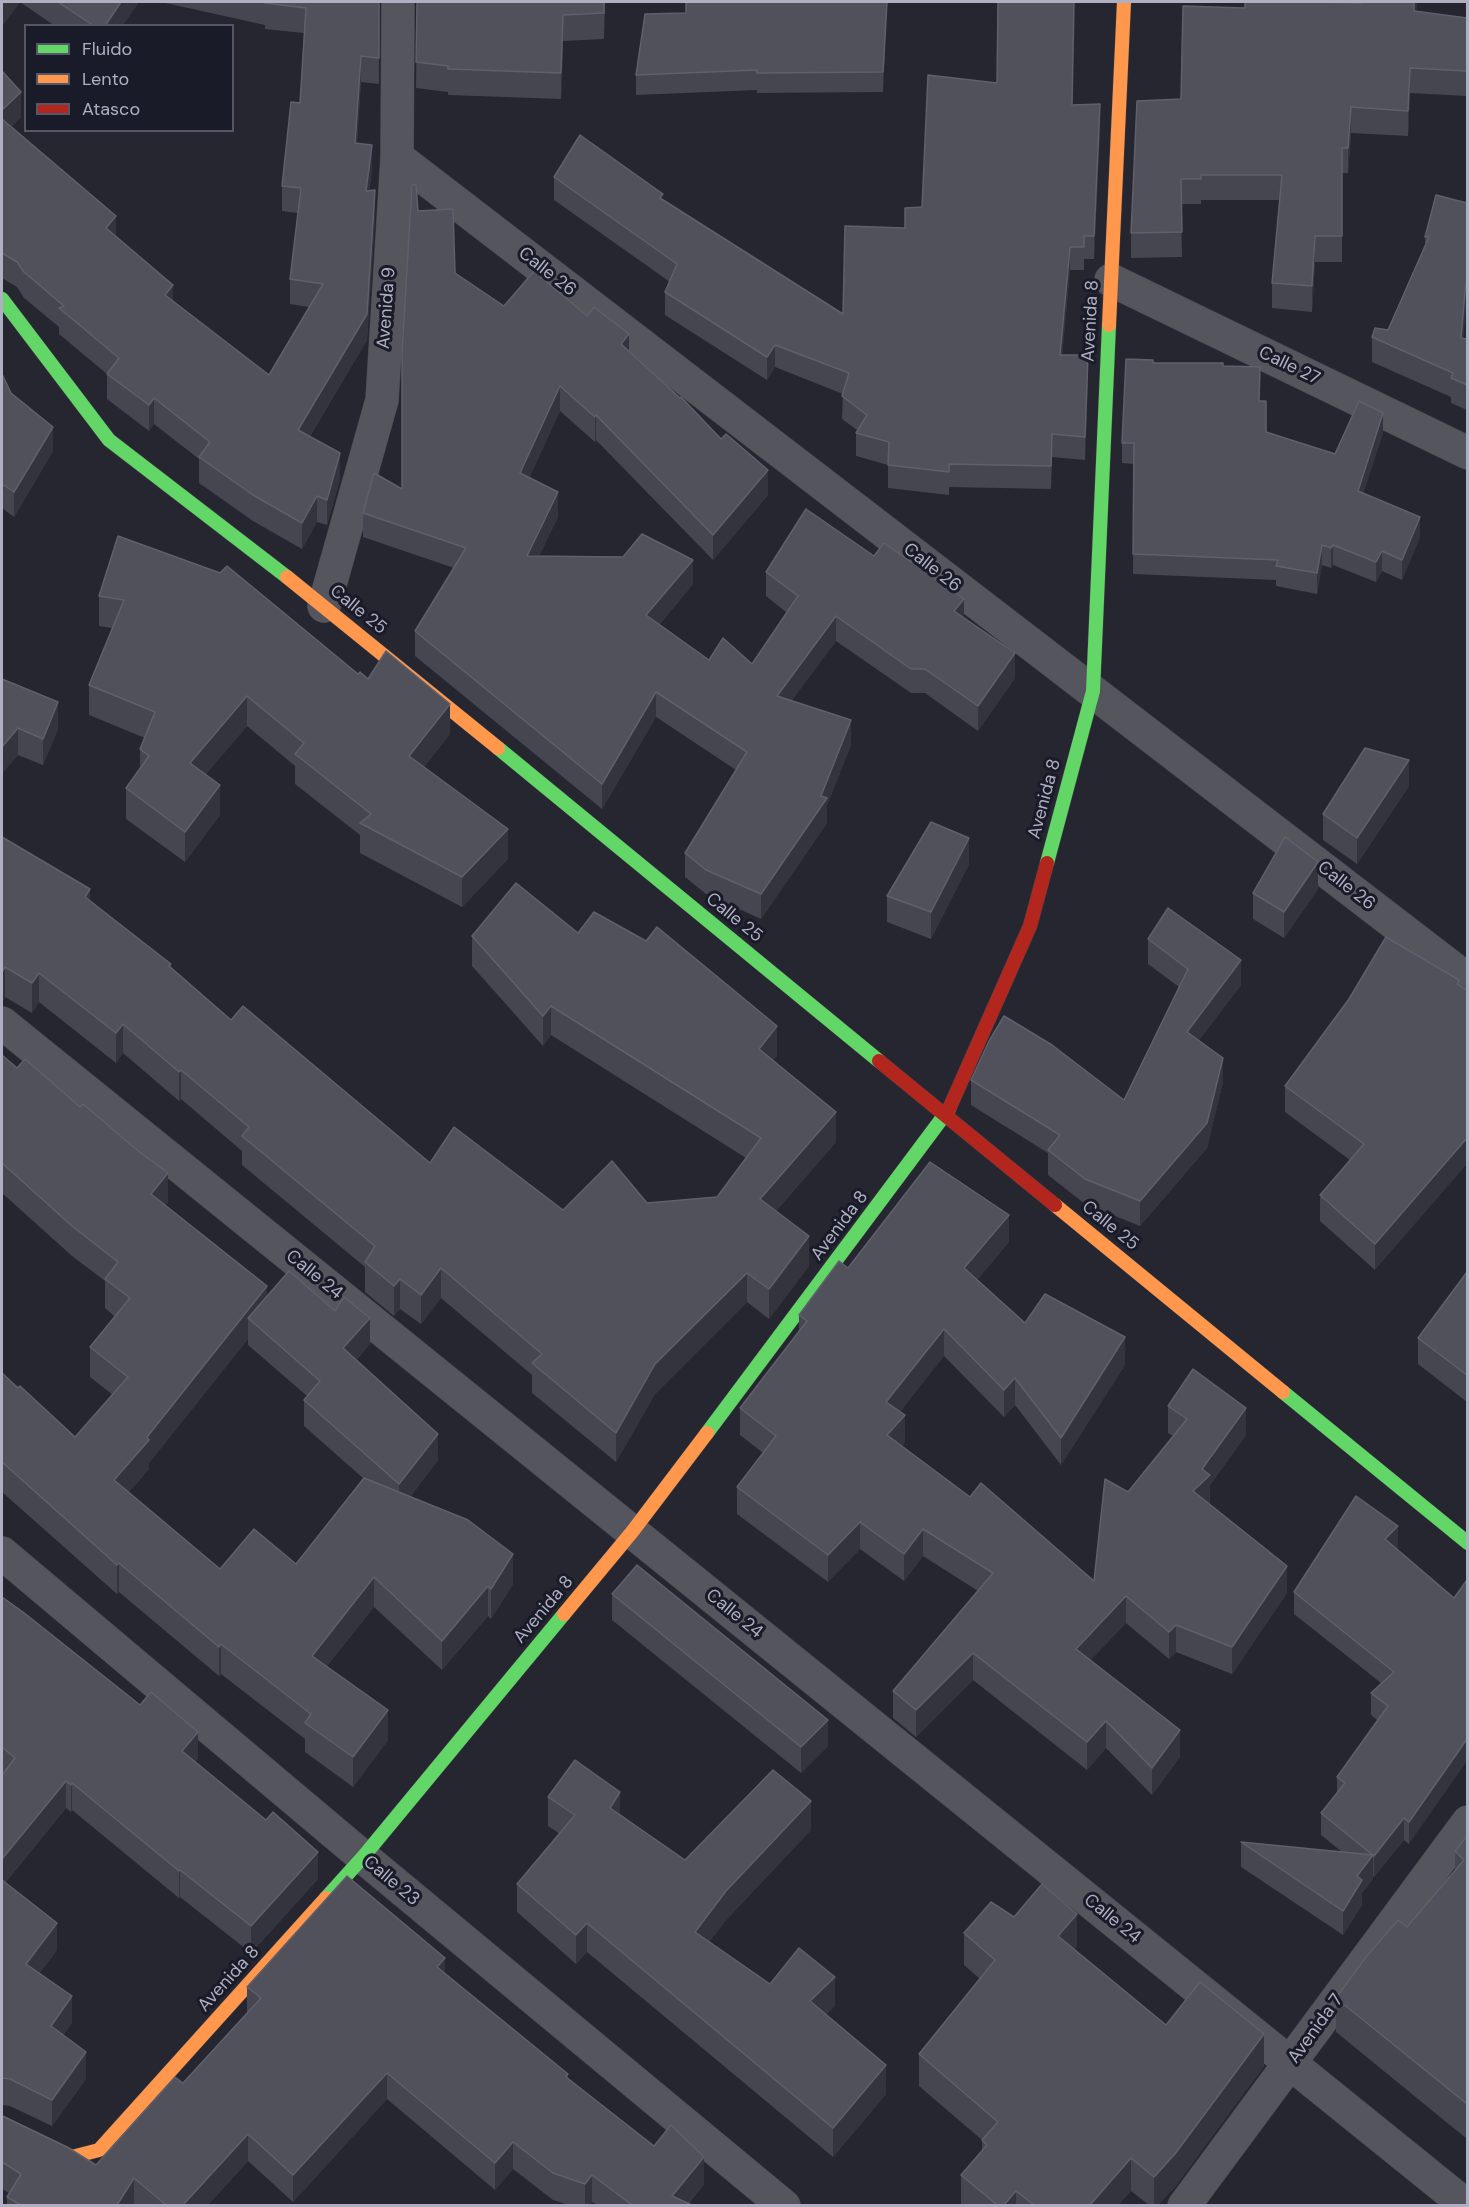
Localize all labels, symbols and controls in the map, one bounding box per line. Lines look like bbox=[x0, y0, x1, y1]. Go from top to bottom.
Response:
legend bbox=[24, 24, 234, 132]
text: Fluido bbox=[82, 37, 132, 61]
text: Lento bbox=[82, 67, 129, 91]
text: Atasco bbox=[82, 97, 140, 121]
street label: Calle 26 bbox=[514, 243, 580, 301]
street label: Avenida 9 bbox=[373, 266, 401, 350]
street label: Avenida 8 bbox=[1078, 280, 1104, 362]
street label: Calle 27 bbox=[1255, 342, 1323, 390]
street label: Calle 26 bbox=[899, 539, 965, 597]
street label: Calle 25 bbox=[325, 580, 391, 640]
street label: Avenida 8 bbox=[1024, 757, 1066, 841]
street label: Calle 26 bbox=[1313, 857, 1379, 915]
street label: Calle 25 bbox=[701, 888, 767, 948]
street label: Avenida 8 bbox=[807, 1187, 873, 1265]
street label: Calle 25 bbox=[1077, 1196, 1143, 1256]
street label: Calle 24 bbox=[281, 1246, 347, 1304]
street label: Avenida 8 bbox=[509, 1572, 579, 1648]
street label: Calle 24 bbox=[701, 1585, 767, 1643]
street label: Calle 23 bbox=[358, 1851, 424, 1911]
street label: Calle 24 bbox=[1079, 1890, 1145, 1948]
street label: Avenida 8 bbox=[194, 1941, 264, 2017]
street label: Avenida 7 bbox=[1284, 1990, 1348, 2068]

